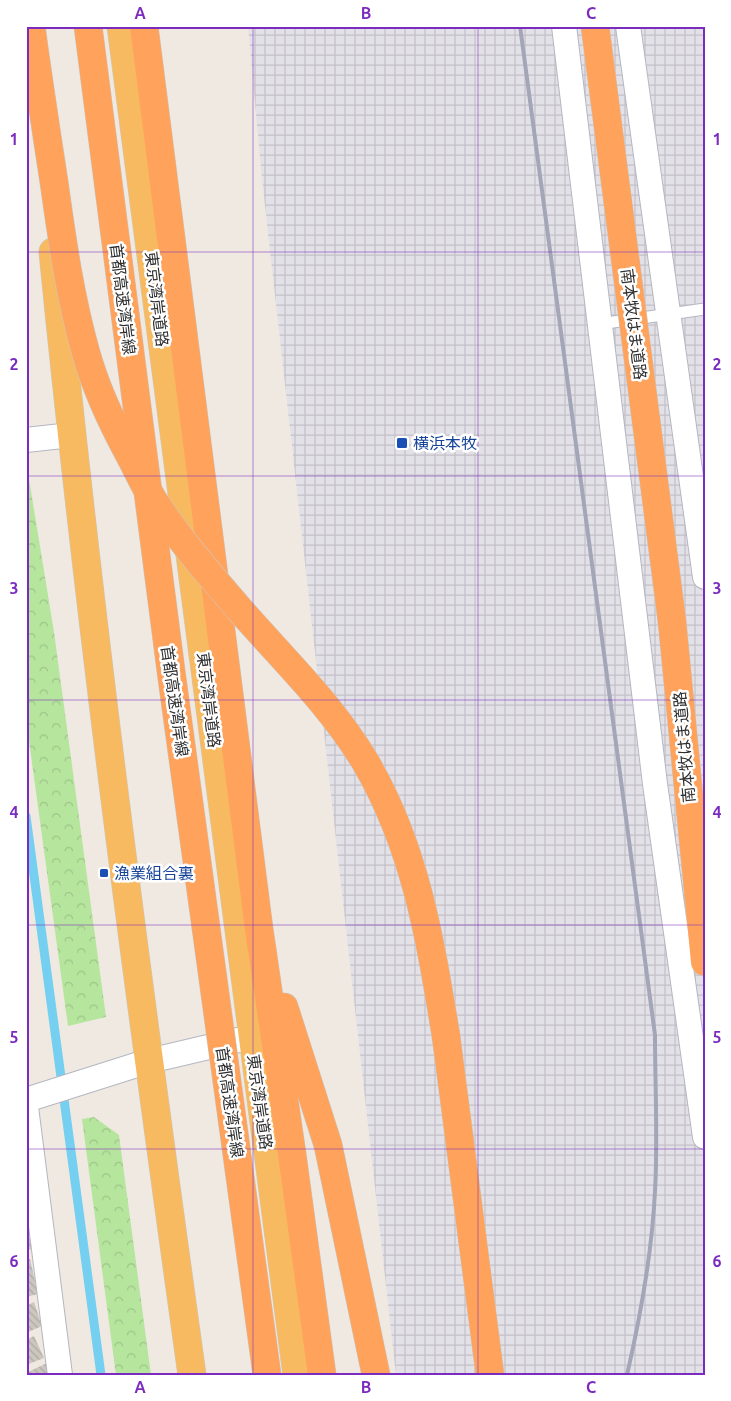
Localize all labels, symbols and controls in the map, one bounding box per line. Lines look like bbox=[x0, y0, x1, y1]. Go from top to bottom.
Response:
text: A bbox=[134, 4, 146, 22]
text: B bbox=[361, 4, 371, 22]
text: C bbox=[586, 4, 596, 22]
text: 1 bbox=[9, 130, 19, 148]
text: 1 bbox=[712, 130, 722, 148]
street label: 首都高速湾岸線 bbox=[107, 242, 139, 356]
street label: 東京湾岸道路 bbox=[142, 250, 172, 348]
street label: 南本牧はま道路 bbox=[618, 267, 650, 381]
text: 2 bbox=[9, 355, 19, 373]
text: 2 bbox=[712, 355, 722, 373]
place label: 横浜本牧 bbox=[413, 434, 477, 452]
marker: 横浜本牧 bbox=[395, 436, 409, 450]
text: 3 bbox=[9, 579, 19, 597]
text: 3 bbox=[712, 579, 722, 597]
street label: 首都高速湾岸線 bbox=[158, 644, 192, 758]
street label: 東京湾岸道路 bbox=[194, 651, 224, 749]
street label: 南本牧はま道路 bbox=[670, 690, 698, 804]
text: 4 bbox=[9, 803, 19, 821]
text: 4 bbox=[712, 803, 722, 821]
place label: 漁業組合裏 bbox=[114, 864, 194, 882]
marker: 漁業組合裏 bbox=[98, 867, 110, 879]
text: 5 bbox=[9, 1028, 19, 1046]
text: 5 bbox=[712, 1028, 722, 1046]
street label: 首都高速湾岸線 bbox=[213, 1045, 247, 1159]
street label: 東京湾岸道路 bbox=[244, 1053, 276, 1151]
text: 6 bbox=[9, 1252, 19, 1270]
text: 6 bbox=[712, 1252, 722, 1270]
text: A bbox=[134, 1378, 146, 1396]
text: B bbox=[361, 1378, 371, 1396]
text: C bbox=[586, 1378, 596, 1396]

